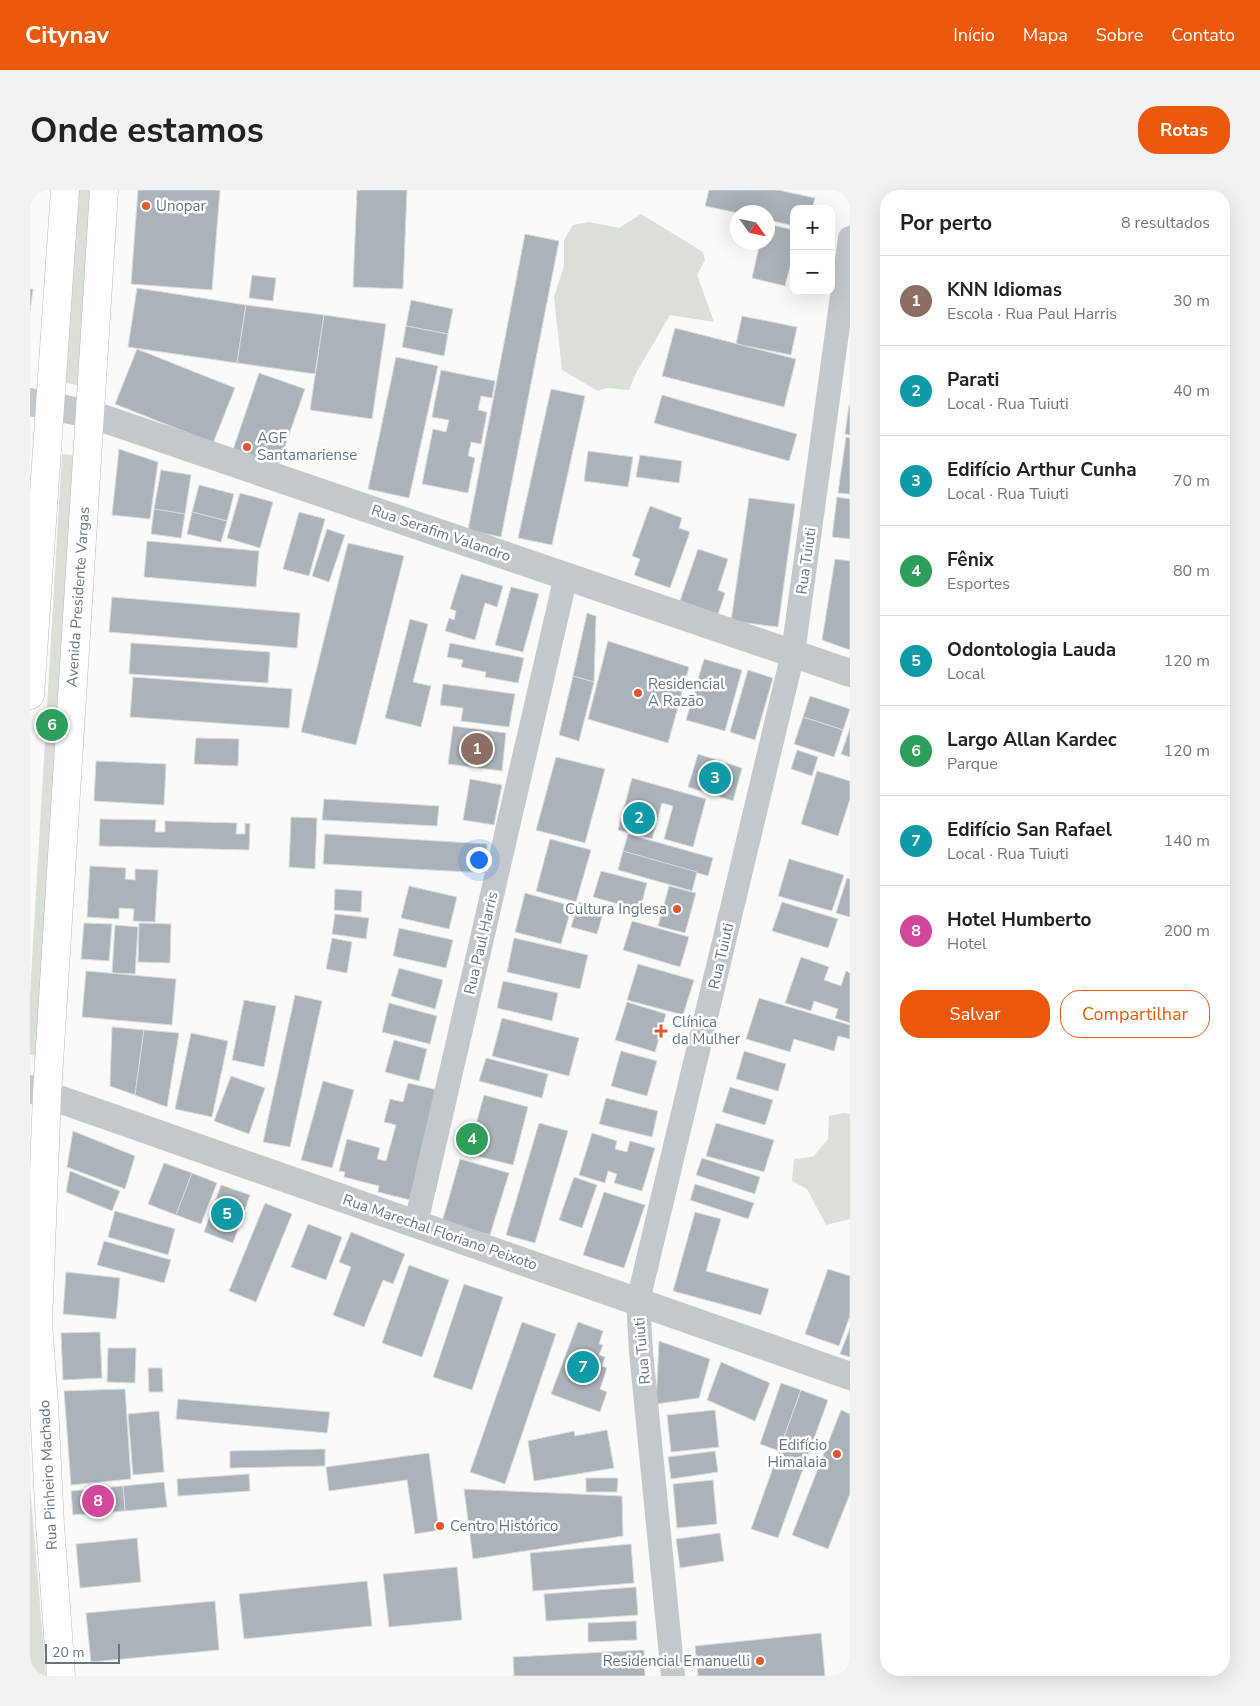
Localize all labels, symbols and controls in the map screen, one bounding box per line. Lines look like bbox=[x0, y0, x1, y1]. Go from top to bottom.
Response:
text: Citynav bbox=[25, 19, 109, 51]
text: Início bbox=[953, 23, 995, 47]
text: Mapa bbox=[1023, 23, 1068, 47]
text: Sobre bbox=[1096, 23, 1143, 47]
text: Contato bbox=[1171, 23, 1235, 47]
button: Rotas bbox=[1138, 106, 1230, 154]
text: Onde estamos bbox=[30, 107, 264, 154]
place label: Unopar bbox=[156, 196, 206, 216]
marker: Unopar bbox=[140, 200, 152, 212]
north arrow bbox=[730, 205, 775, 250]
map controls bbox=[790, 205, 835, 295]
button: + bbox=[790, 205, 835, 250]
text: Por perto bbox=[900, 209, 992, 237]
text: 8 resultados bbox=[1121, 212, 1210, 234]
button: − bbox=[790, 250, 835, 295]
text: KNN Idiomas bbox=[947, 277, 1062, 303]
text: 1 bbox=[911, 290, 921, 312]
text: 30 m bbox=[1173, 290, 1210, 312]
text: Escola · Rua Paul Harris bbox=[947, 303, 1117, 325]
text: Parati bbox=[947, 367, 999, 393]
text: 2 bbox=[911, 380, 921, 402]
text: 40 m bbox=[1173, 380, 1210, 402]
text: Local · Rua Tuiuti bbox=[947, 393, 1069, 415]
place label: AGF Santamariense bbox=[257, 428, 357, 465]
marker: AGF Santamariense bbox=[241, 441, 253, 453]
text: Edifício Arthur Cunha bbox=[947, 457, 1137, 483]
text: 3 bbox=[911, 470, 921, 492]
text: 70 m bbox=[1173, 470, 1210, 492]
text: Local · Rua Tuiuti bbox=[947, 483, 1069, 505]
street label: Rua Serafim Valandro bbox=[368, 500, 514, 566]
street label: Avenida Presidente Vargas bbox=[62, 506, 94, 688]
street label: Rua Tuiuti bbox=[791, 526, 821, 596]
text: Fênix bbox=[947, 547, 994, 573]
text: 4 bbox=[911, 560, 921, 582]
text: 80 m bbox=[1173, 560, 1210, 582]
text: Esportes bbox=[947, 573, 1010, 595]
text: Odontologia Lauda bbox=[947, 637, 1116, 663]
text: 5 bbox=[911, 650, 921, 672]
text: 120 m bbox=[1163, 650, 1210, 672]
text: Local bbox=[947, 663, 985, 685]
place label: Residencial A Razão bbox=[648, 674, 725, 711]
marker: Residencial A Razão bbox=[632, 687, 644, 699]
pin: 6 bbox=[36, 706, 68, 744]
text: Largo Allan Kardec bbox=[947, 727, 1117, 753]
pin: 1 bbox=[461, 730, 493, 768]
text: 6 bbox=[911, 740, 921, 762]
text: 120 m bbox=[1163, 740, 1210, 762]
text: Parque bbox=[947, 753, 998, 775]
pin: 3 bbox=[699, 759, 731, 797]
pin: 2 bbox=[623, 799, 655, 837]
text: Edifício San Rafael bbox=[947, 817, 1112, 843]
text: 7 bbox=[911, 830, 921, 852]
text: 140 m bbox=[1163, 830, 1210, 852]
text: Local · Rua Tuiuti bbox=[947, 843, 1069, 865]
your location bbox=[466, 847, 492, 873]
street label: Rua Paul Harris bbox=[459, 890, 503, 996]
place label: Cultura Inglesa bbox=[565, 899, 667, 919]
marker: Cultura Inglesa bbox=[671, 903, 683, 915]
text: Hotel Humberto bbox=[947, 907, 1091, 933]
text: 8 bbox=[911, 920, 921, 942]
text: 200 m bbox=[1163, 920, 1210, 942]
street label: Rua Tuiuti bbox=[704, 921, 738, 991]
text: Hotel bbox=[947, 933, 987, 955]
button: Salvar bbox=[900, 990, 1050, 1038]
button: Compartilhar bbox=[1060, 990, 1210, 1038]
place label: Clínica da Mulher bbox=[672, 1012, 741, 1049]
marker: Clínica da Mulher bbox=[654, 1024, 668, 1038]
pin: 4 bbox=[456, 1120, 488, 1158]
street label: Rua Marechal Floriano Peixoto bbox=[340, 1189, 540, 1275]
pin: 5 bbox=[211, 1195, 243, 1233]
street label: Rua Tuiuti bbox=[629, 1317, 655, 1385]
pin: 7 bbox=[567, 1348, 599, 1386]
street label: Rua Pinheiro Machado bbox=[34, 1399, 62, 1551]
place label: Edifício Himalaia bbox=[767, 1435, 827, 1472]
marker: Edifício Himalaia bbox=[831, 1448, 843, 1460]
pin: 8 bbox=[82, 1482, 114, 1520]
place label: Centro Histórico bbox=[450, 1516, 558, 1536]
marker: Centro Histórico bbox=[434, 1520, 446, 1532]
scale bar bbox=[45, 1641, 120, 1664]
text: 20 m bbox=[52, 1643, 84, 1662]
place label: Residencial Emanuelli bbox=[603, 1651, 750, 1671]
marker: Residencial Emanuelli bbox=[754, 1655, 766, 1667]

